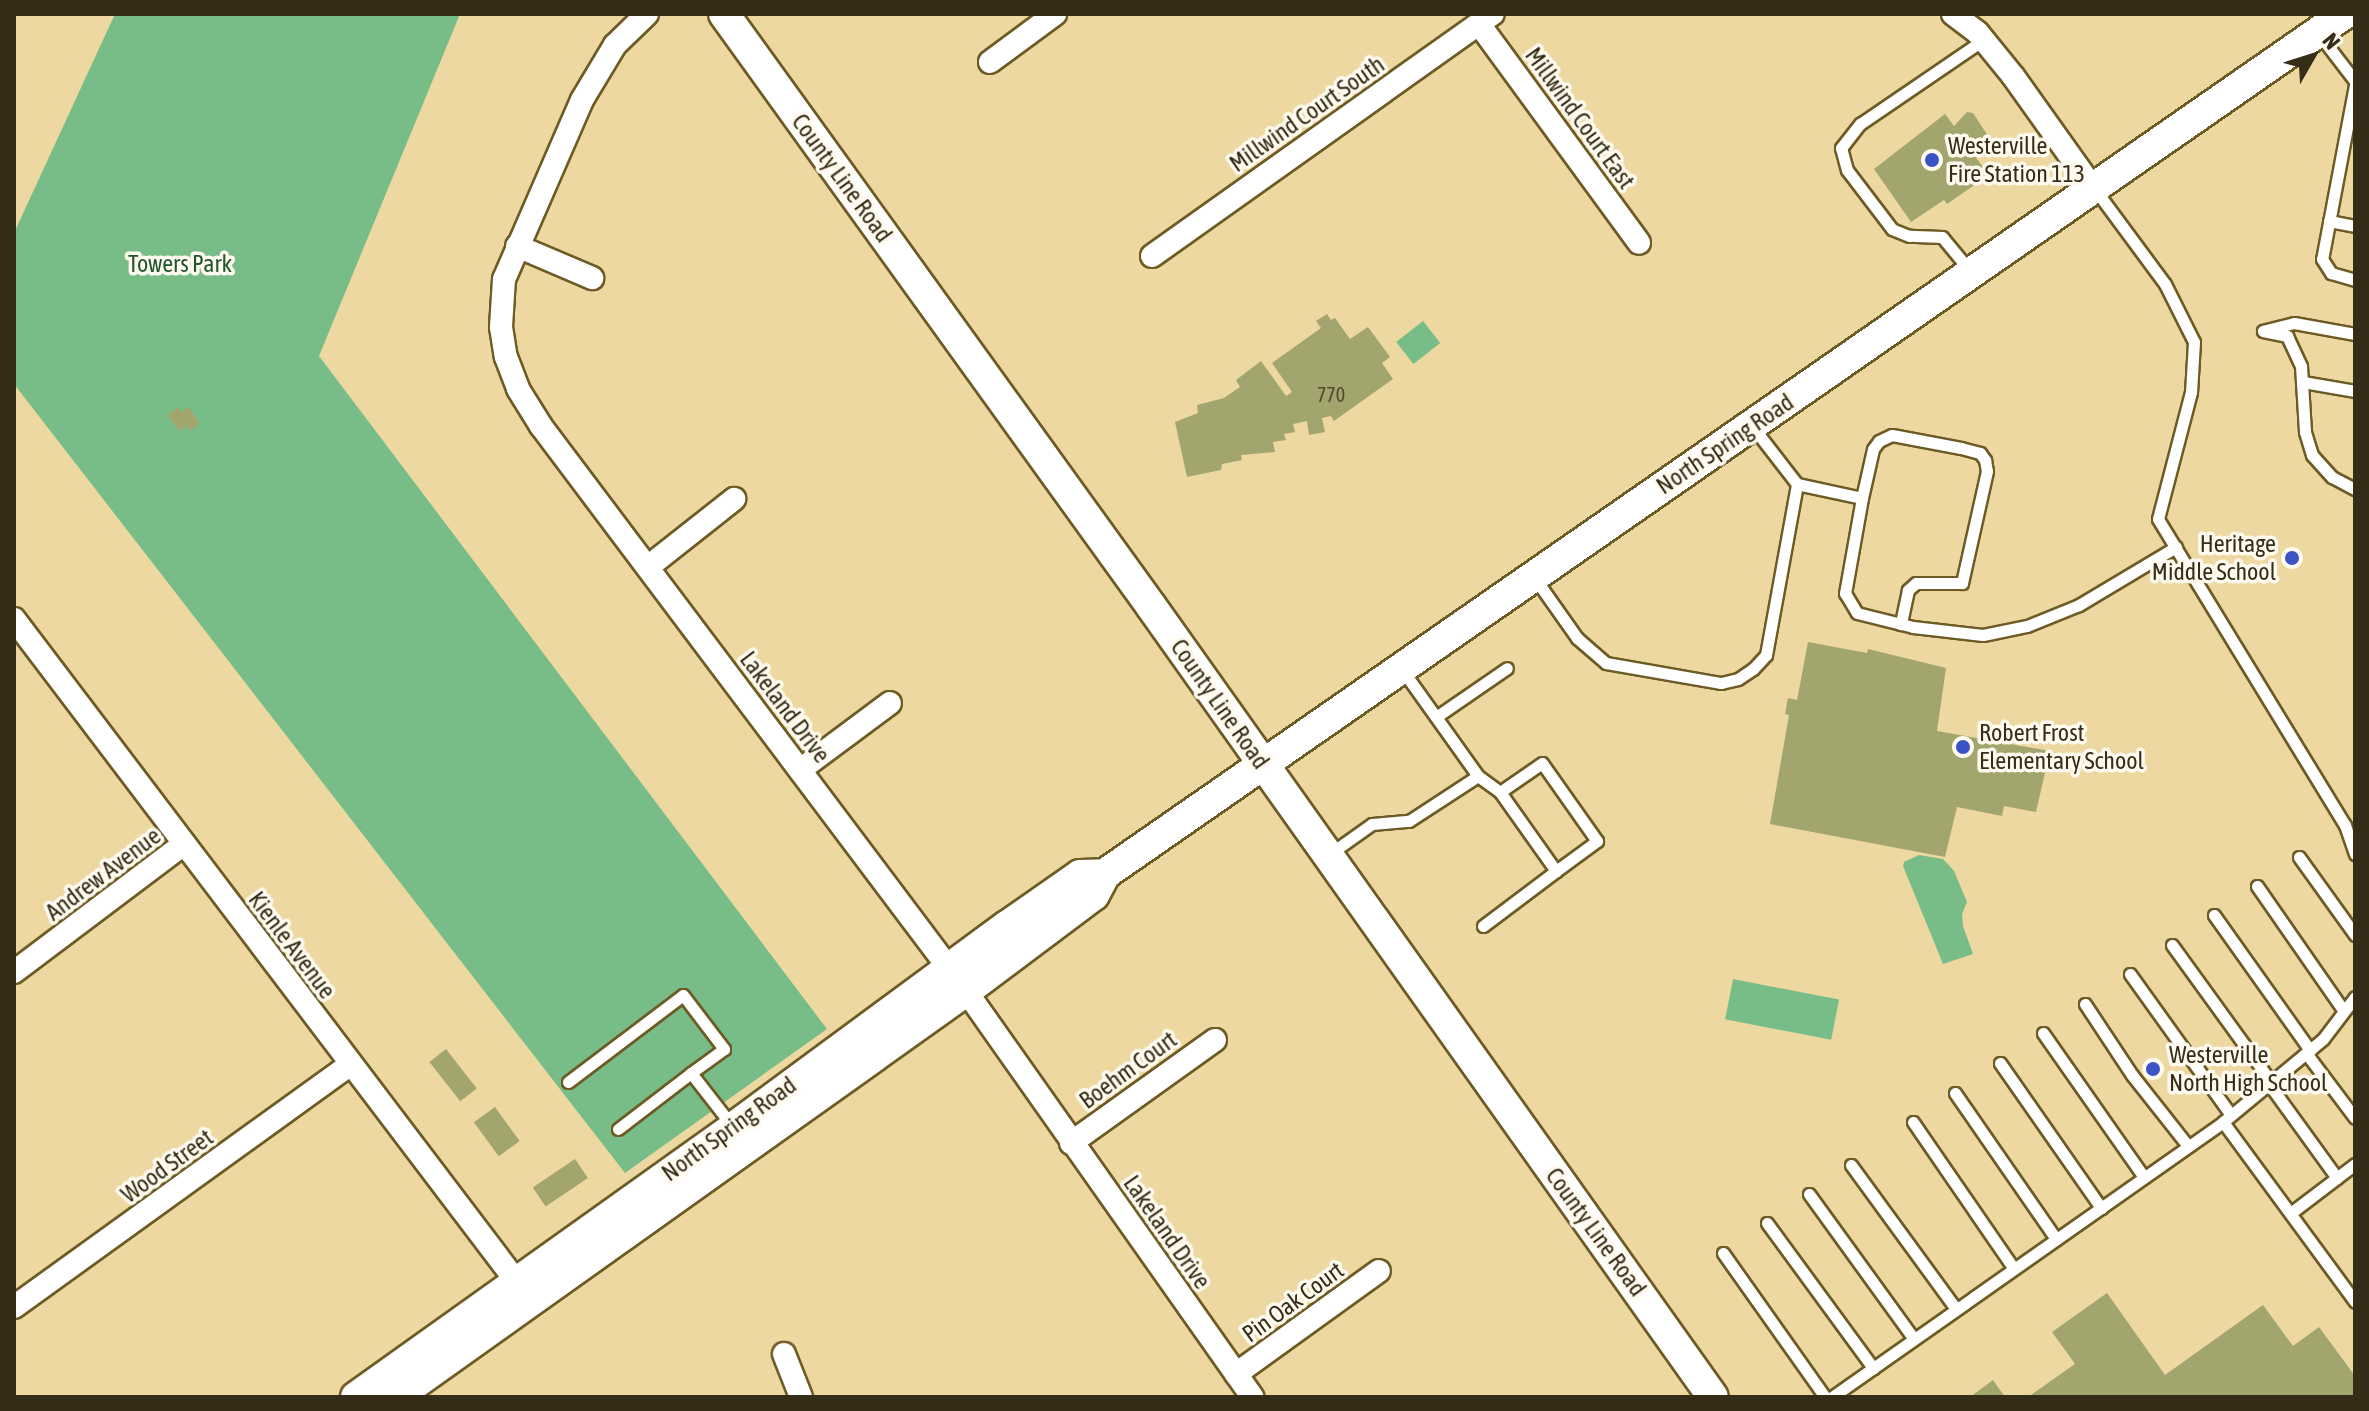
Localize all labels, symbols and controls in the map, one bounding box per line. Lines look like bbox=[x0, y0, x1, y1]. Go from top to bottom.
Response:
north arrow bbox=[2273, 16, 2353, 96]
text: N bbox=[2317, 28, 2346, 54]
street label: Millwind Court East bbox=[1519, 42, 1641, 194]
street label: Millwind Court South bbox=[1224, 50, 1390, 178]
street label: County Line Road bbox=[786, 108, 898, 248]
place label: Westerville Fire Station 113 bbox=[1948, 132, 2085, 188]
marker: Westerville Fire Station 113 bbox=[1923, 151, 1941, 169]
park label: Towers Park bbox=[128, 250, 232, 278]
house number: 770 bbox=[1317, 382, 1345, 406]
street label: North Spring Road bbox=[1651, 388, 1799, 500]
place label: Heritage Middle School bbox=[2152, 530, 2276, 586]
marker: Heritage Middle School bbox=[2283, 549, 2301, 567]
street label: County Line Road bbox=[1165, 634, 1275, 774]
street label: Lakeland Drive bbox=[734, 646, 836, 768]
place label: Robert Frost Elementary School bbox=[1979, 719, 2144, 775]
marker: Robert Frost Elementary School bbox=[1954, 738, 1972, 756]
street label: Andrew Avenue bbox=[40, 821, 166, 927]
street label: Kienle Avenue bbox=[242, 886, 342, 1004]
street label: Boehm Court bbox=[1074, 1025, 1182, 1115]
place label: Westerville North High School bbox=[2169, 1041, 2327, 1097]
marker: Westerville North High School bbox=[2144, 1060, 2162, 1078]
street label: North Spring Road bbox=[656, 1071, 802, 1187]
street label: Wood Street bbox=[115, 1123, 219, 1209]
street label: County Line Road bbox=[1540, 1162, 1652, 1302]
street label: Lakeland Drive bbox=[1117, 1170, 1217, 1294]
street label: Pin Oak Court bbox=[1237, 1256, 1349, 1348]

